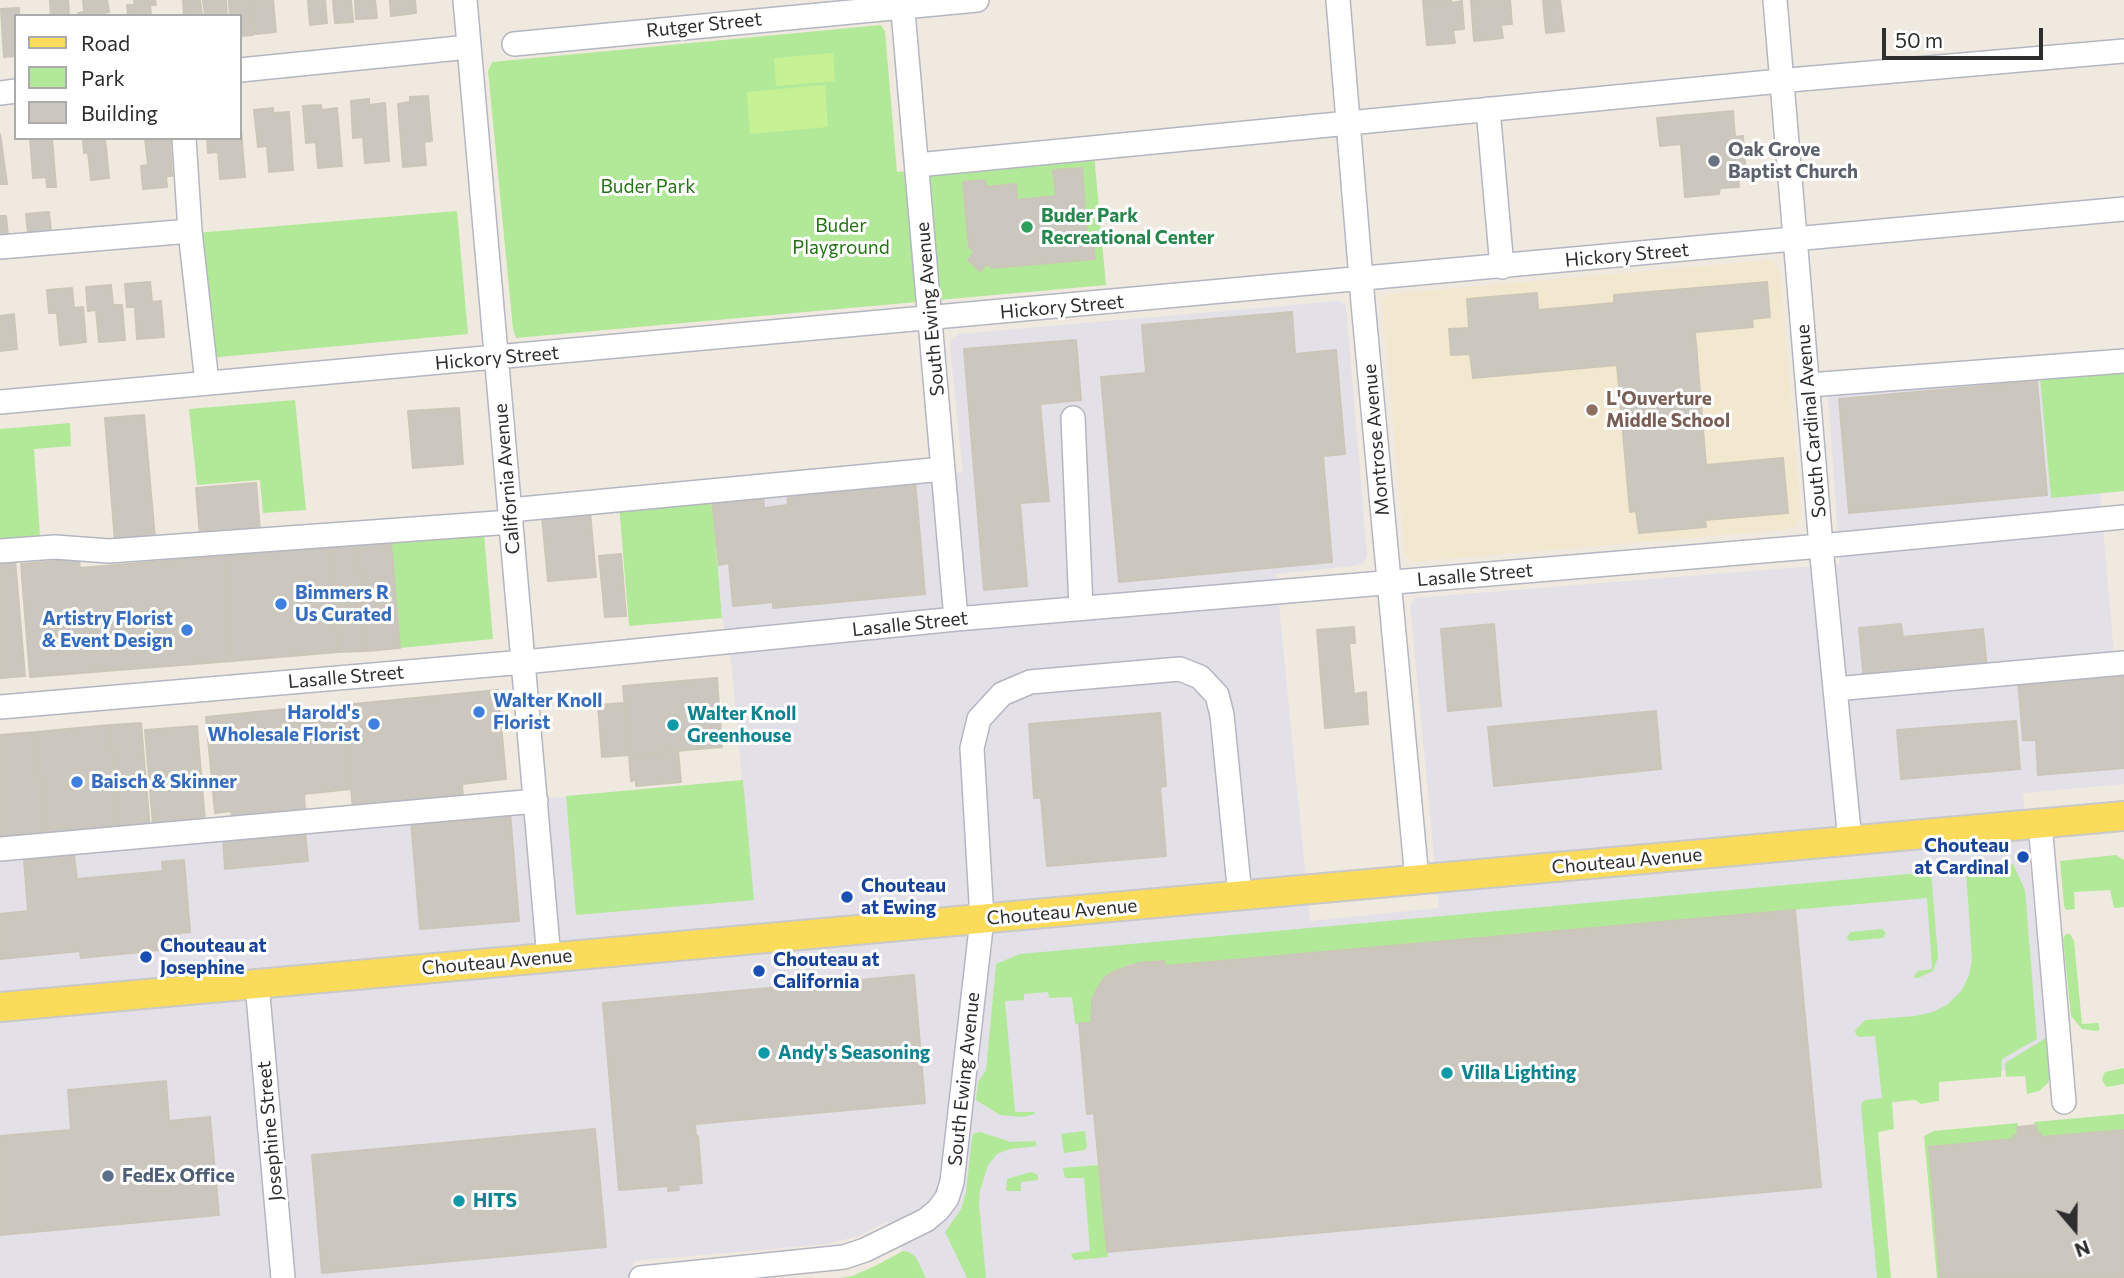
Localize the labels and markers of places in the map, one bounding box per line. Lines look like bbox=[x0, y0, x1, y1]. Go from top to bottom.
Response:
place label: Oak Grove Baptist Church bbox=[1728, 139, 1858, 183]
marker: Oak Grove Baptist Church bbox=[1706, 153, 1722, 169]
place label: Buder Park Recreational Center bbox=[1041, 205, 1215, 249]
marker: Buder Park Recreational Center bbox=[1019, 219, 1035, 235]
place label: L'Ouverture Middle School bbox=[1606, 388, 1730, 432]
marker: L'Ouverture Middle School bbox=[1584, 402, 1600, 418]
place label: Bimmers R Us Curated bbox=[295, 582, 392, 626]
marker: Bimmers R Us Curated bbox=[273, 596, 289, 612]
place label: Artistry Florist & Event Design bbox=[42, 608, 173, 652]
marker: Artistry Florist & Event Design bbox=[179, 622, 195, 638]
place label: Walter Knoll Florist bbox=[493, 690, 602, 734]
place label: Harold's Wholesale Florist bbox=[208, 702, 360, 746]
place label: Walter Knoll Greenhouse bbox=[687, 703, 796, 747]
marker: Walter Knoll Florist bbox=[471, 704, 487, 720]
marker: Harold's Wholesale Florist bbox=[366, 716, 382, 732]
marker: Walter Knoll Greenhouse bbox=[665, 717, 681, 733]
place label: Baisch & Skinner bbox=[91, 771, 237, 793]
marker: Baisch & Skinner bbox=[69, 774, 85, 790]
place label: Chouteau at Cardinal bbox=[1914, 835, 2009, 879]
marker: Chouteau at Cardinal bbox=[2015, 849, 2031, 865]
place label: Chouteau at Ewing bbox=[861, 875, 946, 919]
marker: Chouteau at Ewing bbox=[839, 889, 855, 905]
place label: Chouteau at Josephine bbox=[160, 935, 267, 979]
marker: Chouteau at Josephine bbox=[138, 949, 154, 965]
place label: Chouteau at California bbox=[773, 949, 880, 993]
marker: Chouteau at California bbox=[751, 963, 767, 979]
place label: Andy's Seasoning bbox=[778, 1042, 930, 1064]
marker: Andy's Seasoning bbox=[756, 1045, 772, 1061]
place label: Villa Lighting bbox=[1461, 1062, 1576, 1084]
marker: Villa Lighting bbox=[1439, 1065, 1455, 1081]
place label: FedEx Office bbox=[122, 1165, 235, 1187]
marker: FedEx Office bbox=[100, 1168, 116, 1184]
place label: HITS bbox=[473, 1190, 517, 1212]
marker: HITS bbox=[451, 1193, 467, 1209]

